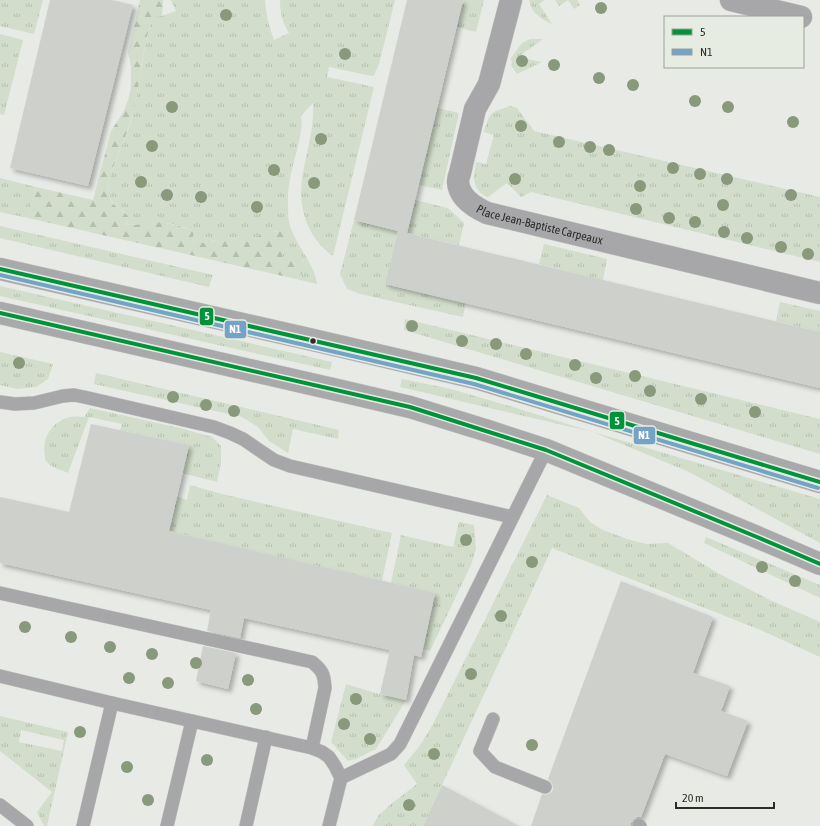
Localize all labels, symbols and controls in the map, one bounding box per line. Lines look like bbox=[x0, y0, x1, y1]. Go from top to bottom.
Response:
legend bbox=[664, 16, 804, 68]
text: 5 bbox=[700, 25, 706, 39]
text: N1 bbox=[700, 45, 713, 59]
street label: Place Jean-Baptiste Carpeaux bbox=[474, 202, 604, 248]
line badge: 5 bbox=[199, 307, 214, 326]
text: 5 bbox=[204, 310, 210, 322]
line badge: N1 bbox=[224, 320, 247, 339]
text: N1 bbox=[229, 323, 241, 335]
unlabelled marker bbox=[308, 336, 318, 346]
line badge: 5 bbox=[609, 411, 625, 430]
text: 5 bbox=[614, 415, 620, 427]
line badge: N1 bbox=[633, 426, 656, 445]
text: N1 bbox=[638, 429, 650, 441]
scale bar bbox=[676, 784, 774, 810]
text: 20 m bbox=[682, 791, 704, 805]

